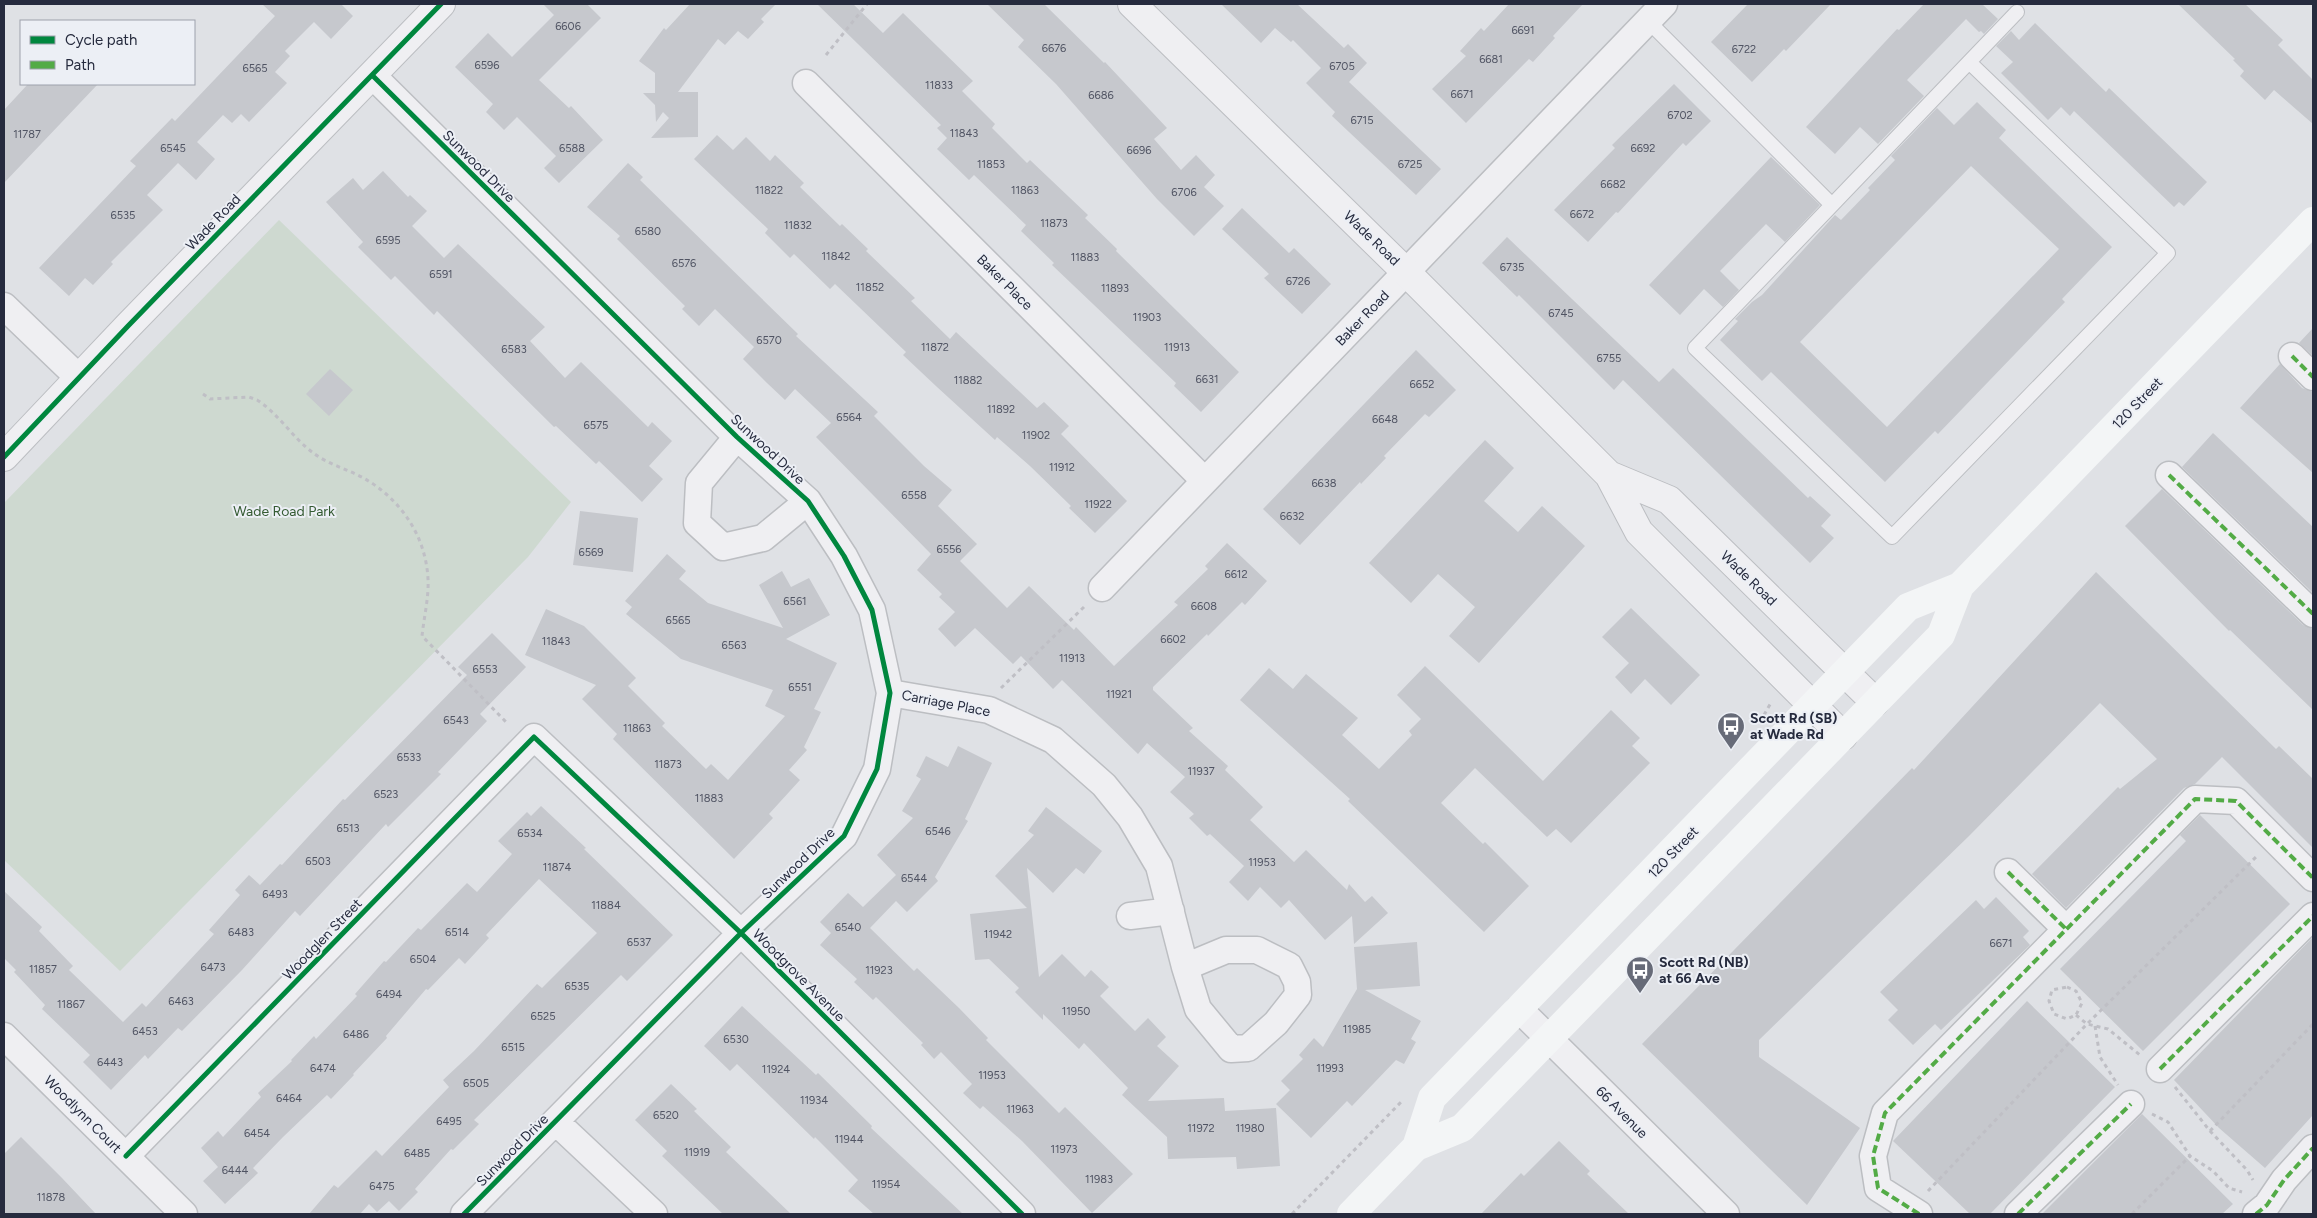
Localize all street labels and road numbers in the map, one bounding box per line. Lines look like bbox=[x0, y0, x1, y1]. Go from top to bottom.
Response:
street label: Sunwood Drive bbox=[439, 127, 519, 206]
street label: Wade Road bbox=[182, 191, 244, 254]
street label: Wade Road bbox=[1340, 207, 1403, 269]
street label: Baker Place bbox=[973, 251, 1036, 314]
street label: Baker Road bbox=[1332, 287, 1393, 350]
street label: 120 Street bbox=[2109, 374, 2166, 433]
street label: Sunwood Drive bbox=[727, 411, 809, 488]
street label: Wade Road bbox=[1717, 547, 1780, 609]
street label: Carriage Place bbox=[900, 687, 992, 720]
street label: 120 Street bbox=[1645, 823, 1702, 882]
street label: Sunwood Drive bbox=[758, 824, 839, 903]
street label: Woodglen Street bbox=[279, 895, 366, 984]
street label: Woodgrove Avenue bbox=[749, 926, 849, 1025]
street label: Woodlynn Court bbox=[40, 1072, 125, 1157]
street label: 66 Avenue bbox=[1592, 1083, 1651, 1142]
street label: Sunwood Drive bbox=[473, 1110, 552, 1190]

